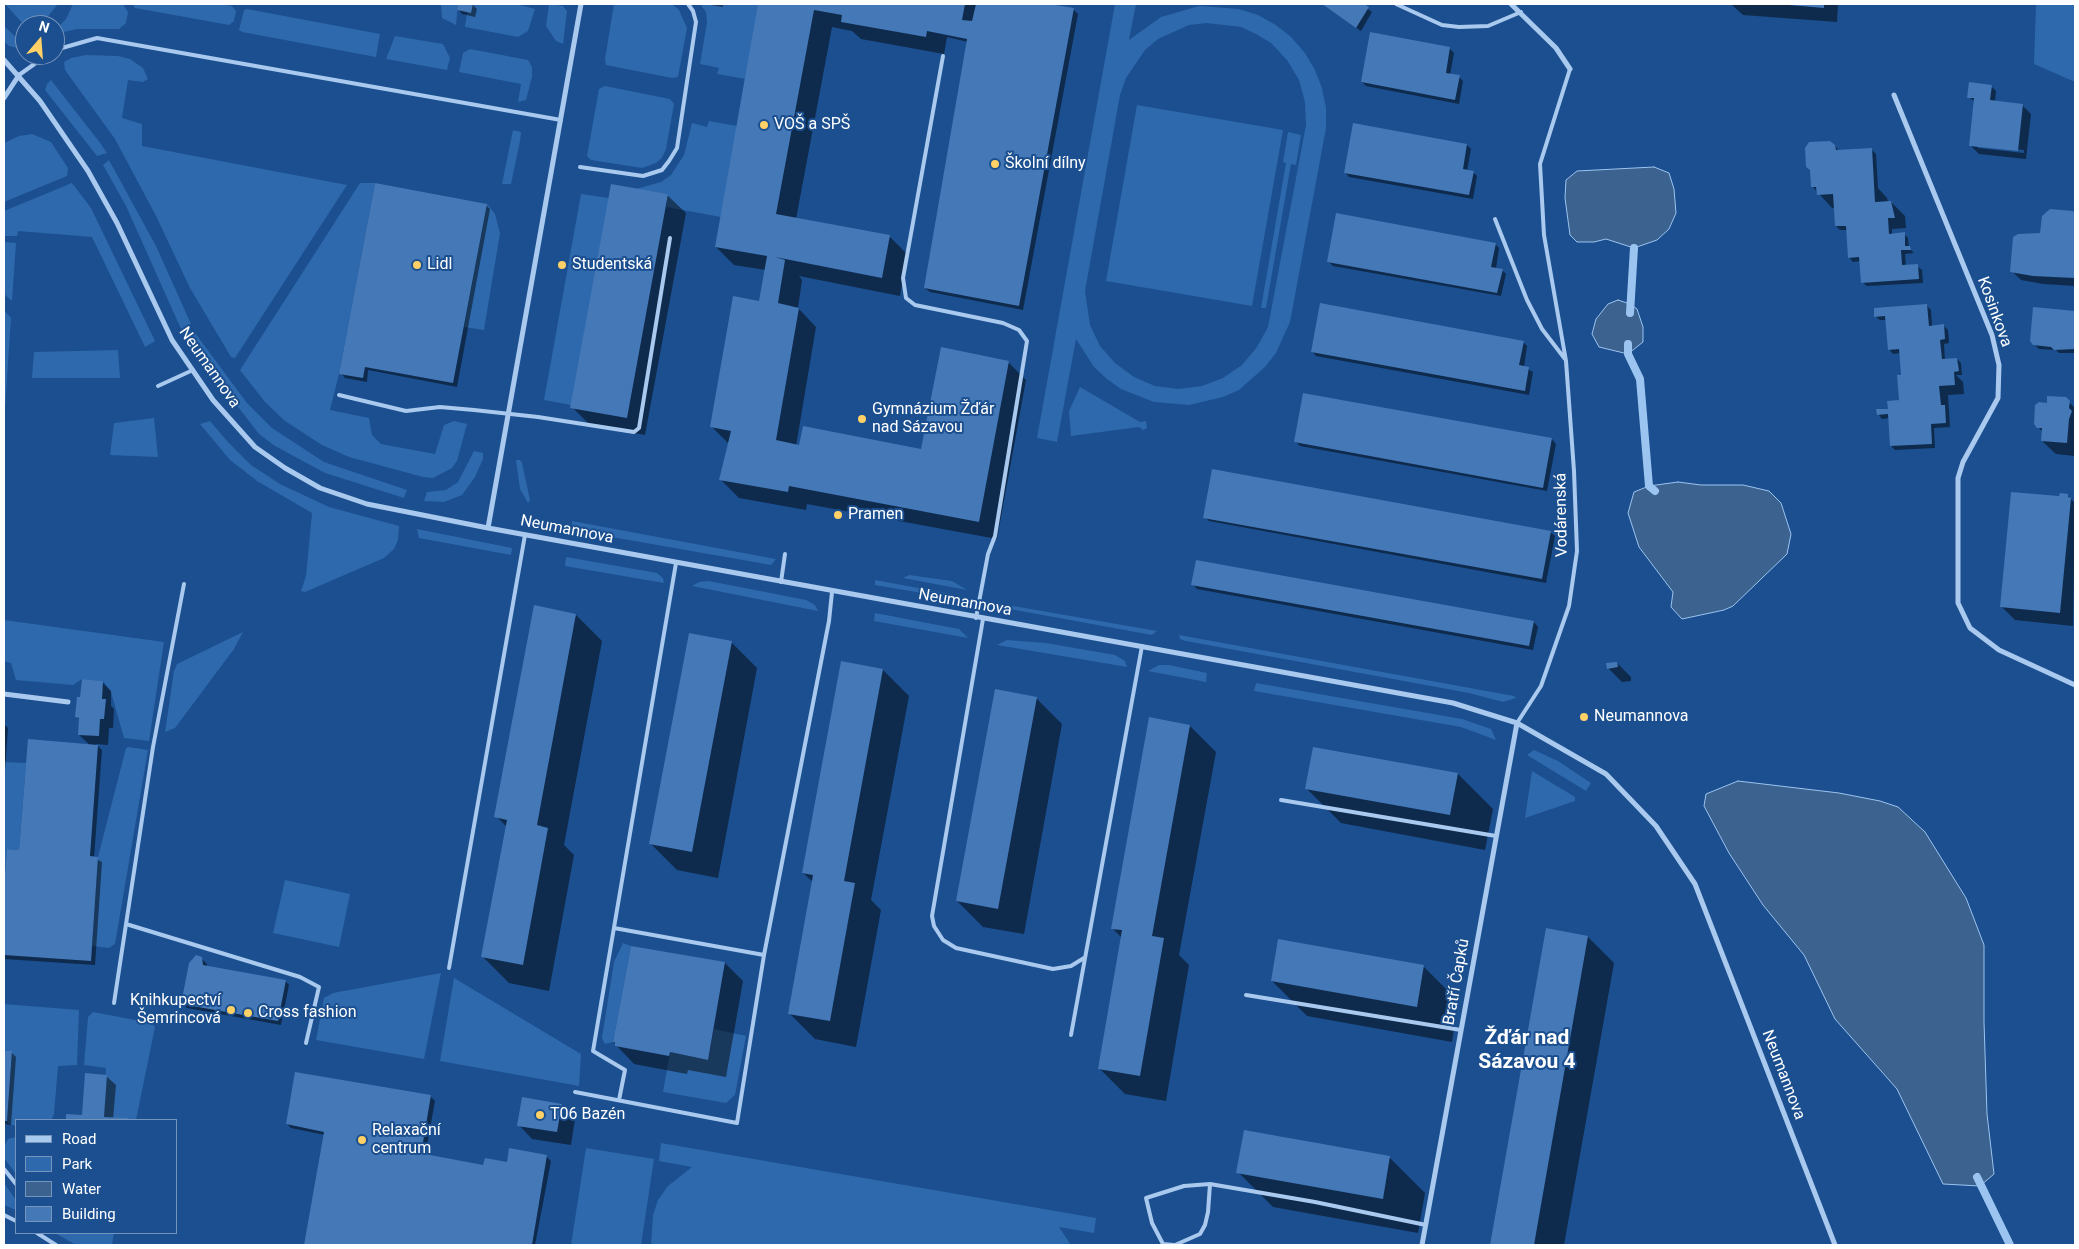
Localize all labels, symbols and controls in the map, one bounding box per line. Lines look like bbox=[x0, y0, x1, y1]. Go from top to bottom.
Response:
north arrow bbox=[15, 15, 65, 65]
text: N bbox=[37, 18, 51, 36]
place label: VOŠ a SPŠ bbox=[774, 115, 850, 135]
marker: VOŠ a SPŠ bbox=[758, 119, 770, 131]
place label: Školní dílny bbox=[1005, 154, 1086, 174]
marker: Školní dílny bbox=[989, 158, 1001, 170]
place label: Lidl bbox=[427, 255, 452, 275]
place label: Studentská bbox=[572, 255, 652, 275]
marker: Lidl bbox=[411, 259, 423, 271]
marker: Studentská bbox=[556, 259, 568, 271]
street label: Kosinkova bbox=[1972, 274, 2016, 350]
street label: Neumannova bbox=[174, 324, 244, 412]
place label: Gymnázium Žďár nad Sázavou bbox=[872, 400, 994, 438]
marker: Gymnázium Žďár nad Sázavou bbox=[856, 413, 868, 425]
street label: Vodárenská bbox=[1552, 473, 1572, 557]
place label: Pramen bbox=[848, 505, 903, 525]
marker: Pramen bbox=[832, 509, 844, 521]
street label: Neumannova bbox=[519, 512, 615, 548]
street label: Neumannova bbox=[917, 585, 1013, 621]
place label: Neumannova bbox=[1594, 707, 1688, 727]
marker: Neumannova bbox=[1578, 711, 1590, 723]
street label: Bratří Čapků bbox=[1440, 937, 1474, 1027]
place label: Knihkupectví Šemrincová bbox=[130, 991, 221, 1029]
place label: Cross fashion bbox=[258, 1003, 356, 1023]
marker: Knihkupectví Šemrincová bbox=[225, 1004, 237, 1016]
marker: Cross fashion bbox=[242, 1007, 254, 1019]
district label: Žďár nad Sázavou 4 bbox=[1478, 1026, 1576, 1076]
street label: Neumannova bbox=[1757, 1027, 1809, 1123]
place label: T06 Bazén bbox=[550, 1105, 625, 1125]
marker: T06 Bazén bbox=[534, 1109, 546, 1121]
legend bbox=[15, 1119, 178, 1234]
place label: Relaxační centrum bbox=[372, 1121, 441, 1159]
text: Road bbox=[62, 1130, 96, 1148]
marker: Relaxační centrum bbox=[356, 1134, 368, 1146]
text: Park bbox=[62, 1155, 92, 1173]
text: Water bbox=[62, 1180, 101, 1198]
text: Building bbox=[62, 1205, 116, 1223]

